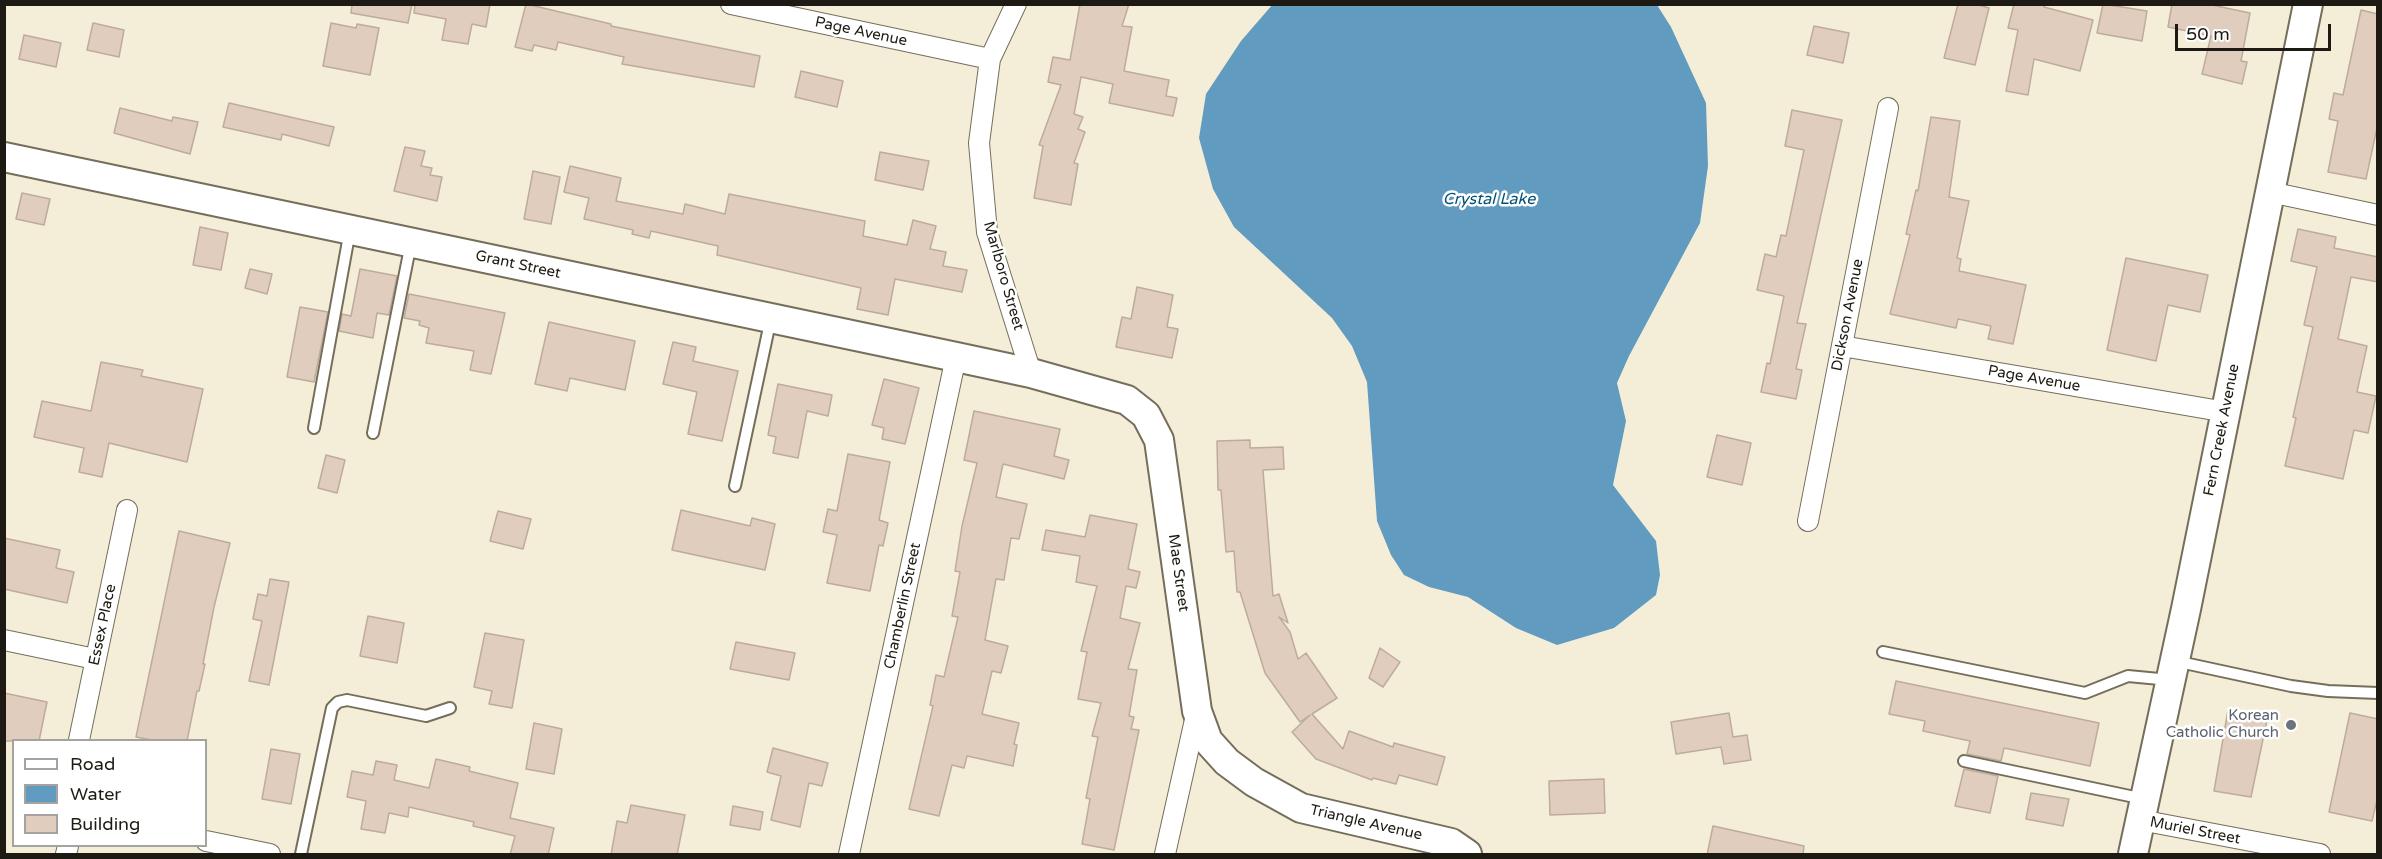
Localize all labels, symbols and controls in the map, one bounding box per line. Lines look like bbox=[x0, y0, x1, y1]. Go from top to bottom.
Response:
scale bar bbox=[2178, 12, 2334, 50]
street label: Page Avenue bbox=[813, 13, 909, 51]
text: 50 m bbox=[2186, 23, 2230, 45]
water label: Crystal Lake bbox=[1443, 190, 1535, 210]
street label: Marlboro Street bbox=[979, 219, 1027, 333]
street label: Grant Street bbox=[474, 247, 562, 283]
street label: Dickson Avenue bbox=[1828, 257, 1868, 373]
street label: Page Avenue bbox=[1986, 362, 2082, 396]
street label: Fern Creek Avenue bbox=[2200, 362, 2244, 498]
street label: Mae Street bbox=[1164, 533, 1192, 613]
street label: Chamberlin Street bbox=[881, 541, 925, 671]
street label: Essex Place bbox=[86, 583, 120, 667]
place label: Korean Catholic Church bbox=[2166, 707, 2279, 742]
marker: Korean Catholic Church bbox=[2284, 718, 2298, 732]
legend bbox=[12, 739, 207, 847]
text: Road bbox=[70, 753, 115, 775]
text: Water bbox=[70, 783, 121, 805]
street label: Triangle Avenue bbox=[1308, 801, 1424, 845]
text: Building bbox=[70, 813, 140, 835]
street label: Muriel Street bbox=[2148, 813, 2242, 849]

